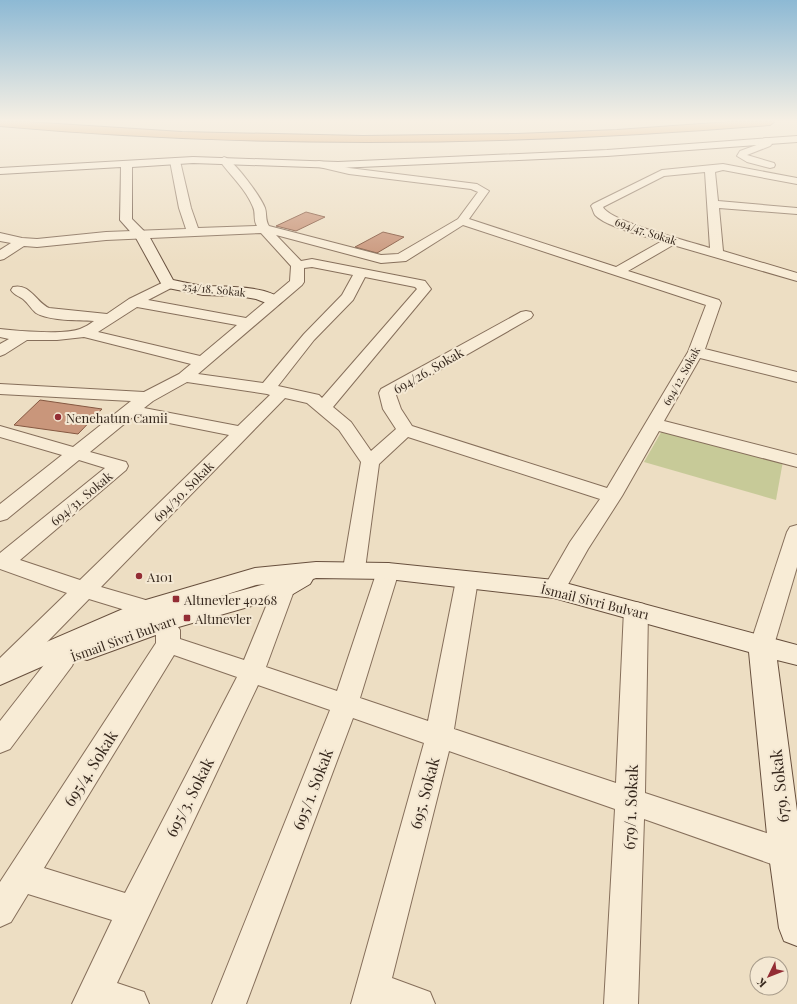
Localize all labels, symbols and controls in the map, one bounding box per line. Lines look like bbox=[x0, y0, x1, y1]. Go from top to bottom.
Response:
street label: 694/47. Sokak bbox=[613, 214, 679, 248]
street label: 254/18. Sokak bbox=[181, 278, 247, 300]
street label: 694/26. Sokak bbox=[390, 343, 467, 397]
street label: 694/12. Sokak bbox=[659, 344, 703, 408]
place label: Nenehatun Camii bbox=[66, 409, 168, 426]
marker: Nenehatun Camii bbox=[53, 412, 63, 422]
street label: 694/30. Sokak bbox=[149, 456, 218, 525]
street label: 694/31. Sokak bbox=[46, 466, 116, 529]
place label: A101 bbox=[146, 568, 173, 585]
marker: A101 bbox=[134, 571, 144, 581]
street label: İsmail Sivri Bulvarı bbox=[539, 579, 651, 623]
place label: Altınevler 40268 bbox=[183, 591, 277, 608]
marker: Altınevler 40268 bbox=[171, 594, 181, 604]
place label: Altınevler bbox=[194, 610, 252, 627]
street label: İsmail Sivri Bulvarı bbox=[68, 611, 178, 665]
marker: Altınevler bbox=[182, 613, 192, 623]
street label: 695/4. Sokak bbox=[58, 726, 122, 810]
street label: 695/1. Sokak bbox=[287, 745, 337, 833]
street label: 679. Sokak bbox=[765, 748, 793, 824]
street label: 695/3. Sokak bbox=[160, 754, 218, 840]
street label: 695. Sokak bbox=[404, 754, 444, 831]
street label: 679/1. Sokak bbox=[618, 764, 642, 850]
north arrow bbox=[749, 956, 789, 996]
text: K bbox=[753, 975, 769, 991]

